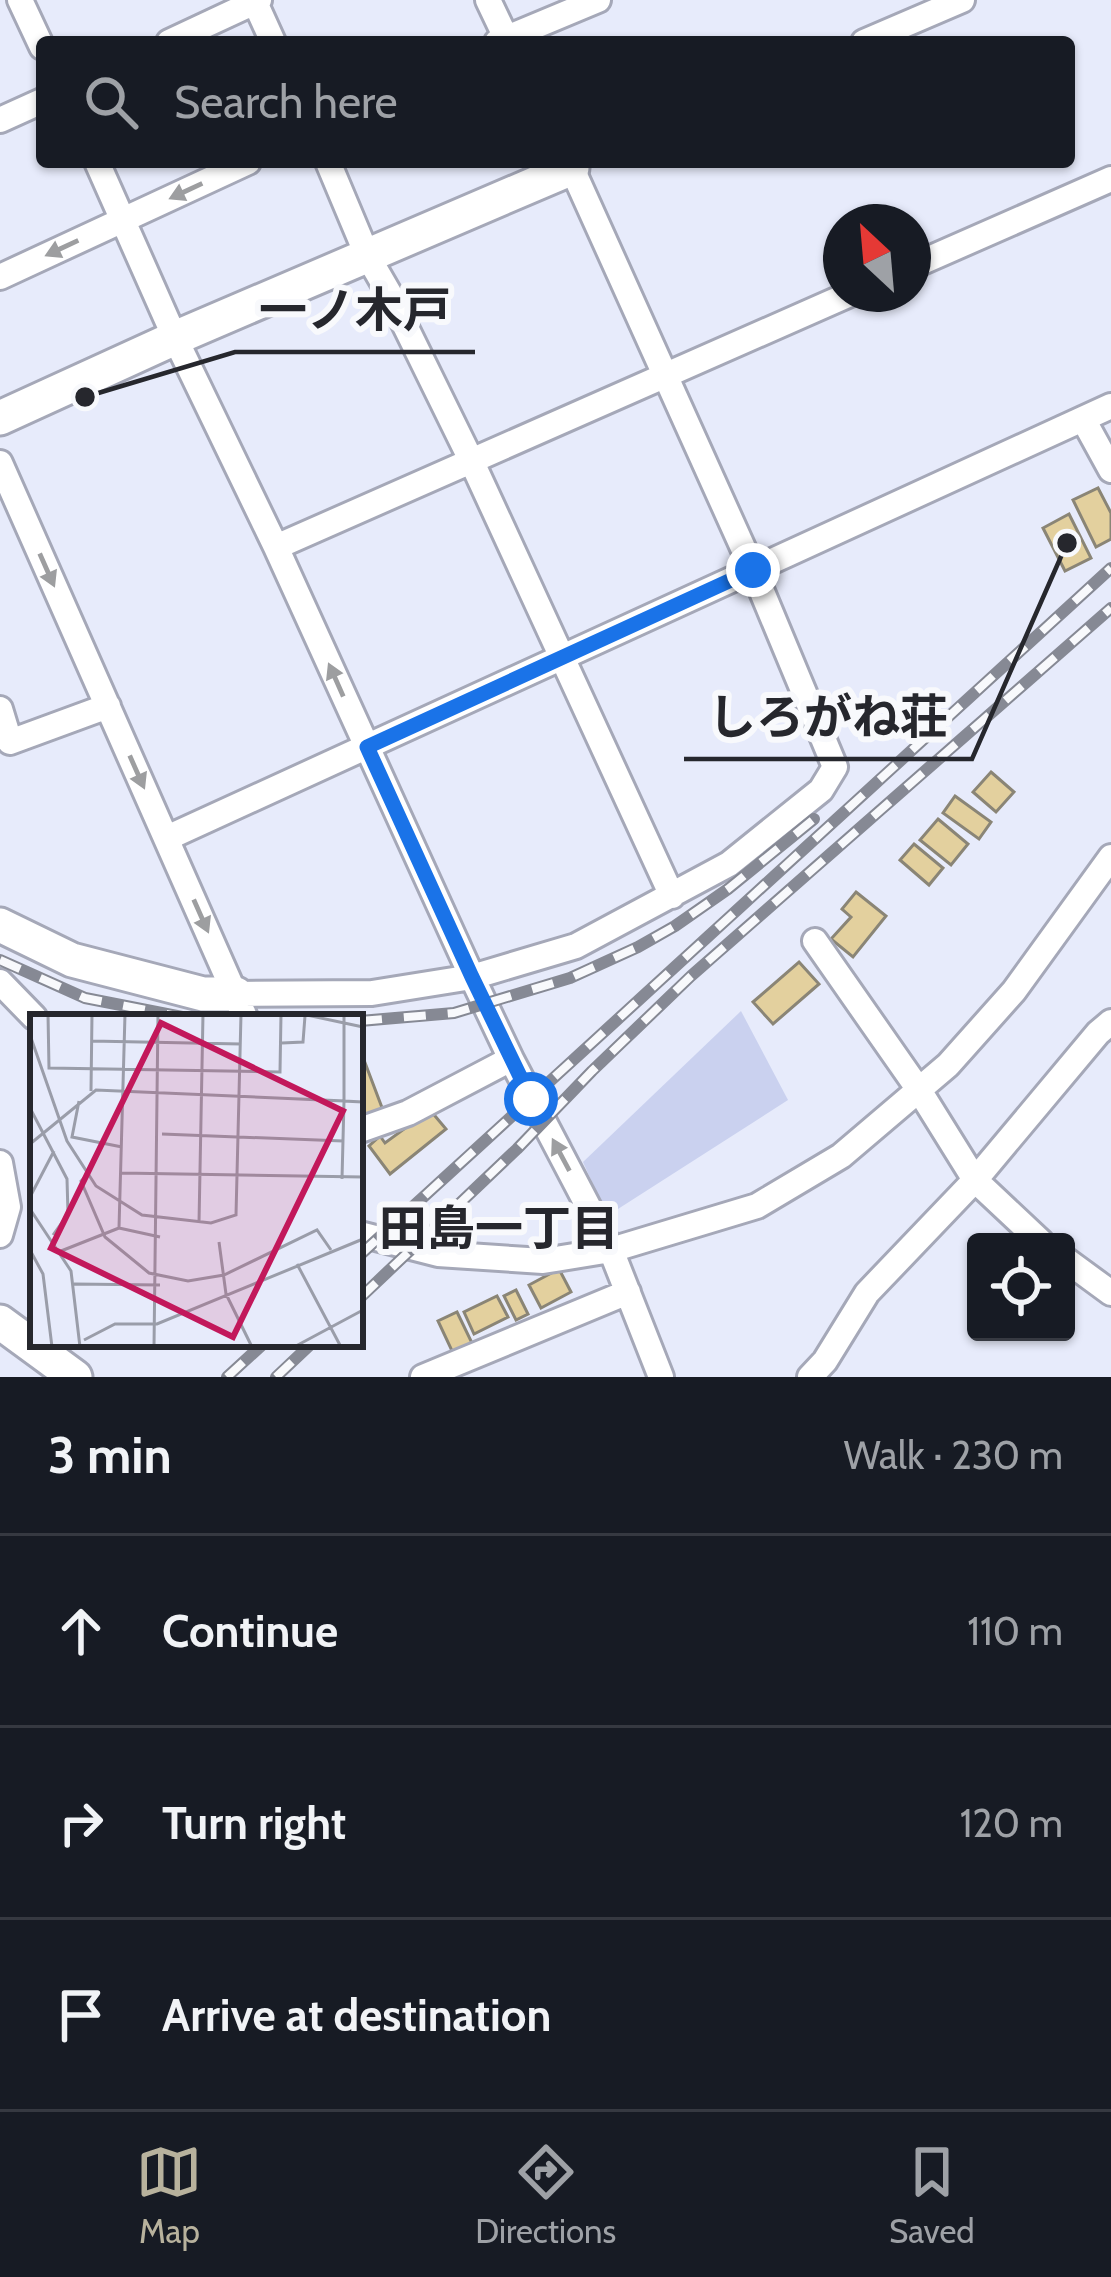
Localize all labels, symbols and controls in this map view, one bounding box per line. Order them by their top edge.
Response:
search box [36,36,1075,168]
icon: search [78,69,144,135]
text: Search here [174,75,398,129]
one-way arrow [168,181,203,201]
north arrow [823,204,931,312]
one-way arrow [44,238,79,258]
callout: 一ノ木戸 [235,268,475,352]
text: 一ノ木戸 [259,281,451,339]
route end [726,543,780,597]
one-way arrow [38,552,58,587]
one-way arrow [326,662,346,697]
callout: しろがね荘 [684,675,972,759]
text: しろがね荘 [708,688,948,746]
one-way arrow [128,755,148,790]
one-way arrow [192,899,212,934]
inset map [30,1014,363,1347]
route start [504,1072,558,1126]
one-way arrow [551,1137,572,1172]
district label: 田島一丁目 [379,1199,619,1257]
map controls [967,1233,1075,1341]
button: locate [967,1233,1075,1341]
text: 3 min [48,1424,172,1486]
text: Walk · 230 m [844,1431,1063,1479]
icon: ahead [48,1598,114,1664]
text: Continue [162,1604,338,1658]
text: 110 m [967,1607,1063,1655]
icon: right [48,1790,114,1856]
text: Turn right [162,1796,346,1850]
text: 120 m [960,1799,1063,1847]
icon: arrive [48,1982,114,2048]
text: Arrive at destination [162,1988,551,2042]
tab: Map [136,2139,202,2251]
tab: Directions [475,2139,616,2251]
tab: Saved [889,2139,975,2251]

